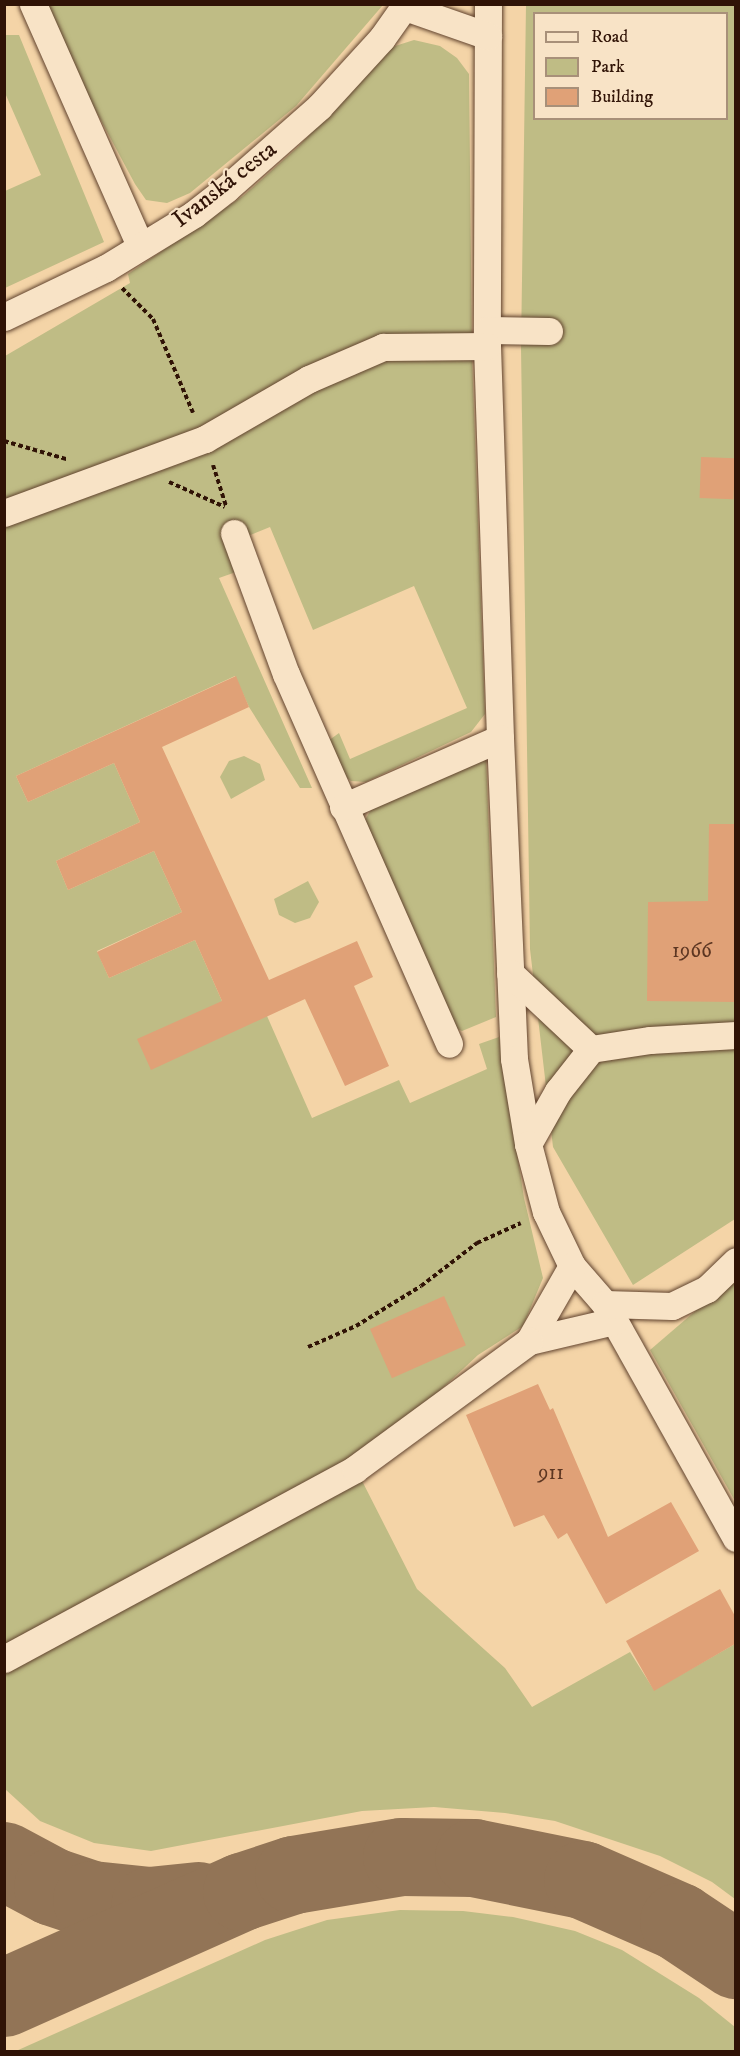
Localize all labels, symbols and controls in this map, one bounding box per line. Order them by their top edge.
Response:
legend [533,12,728,120]
text: Road [591,26,628,48]
text: Park [591,56,625,78]
text: Building [591,86,653,108]
street label: Ivanská cesta [167,135,283,235]
house number: 1966 [672,938,712,964]
house number: 911 [538,1460,564,1486]

